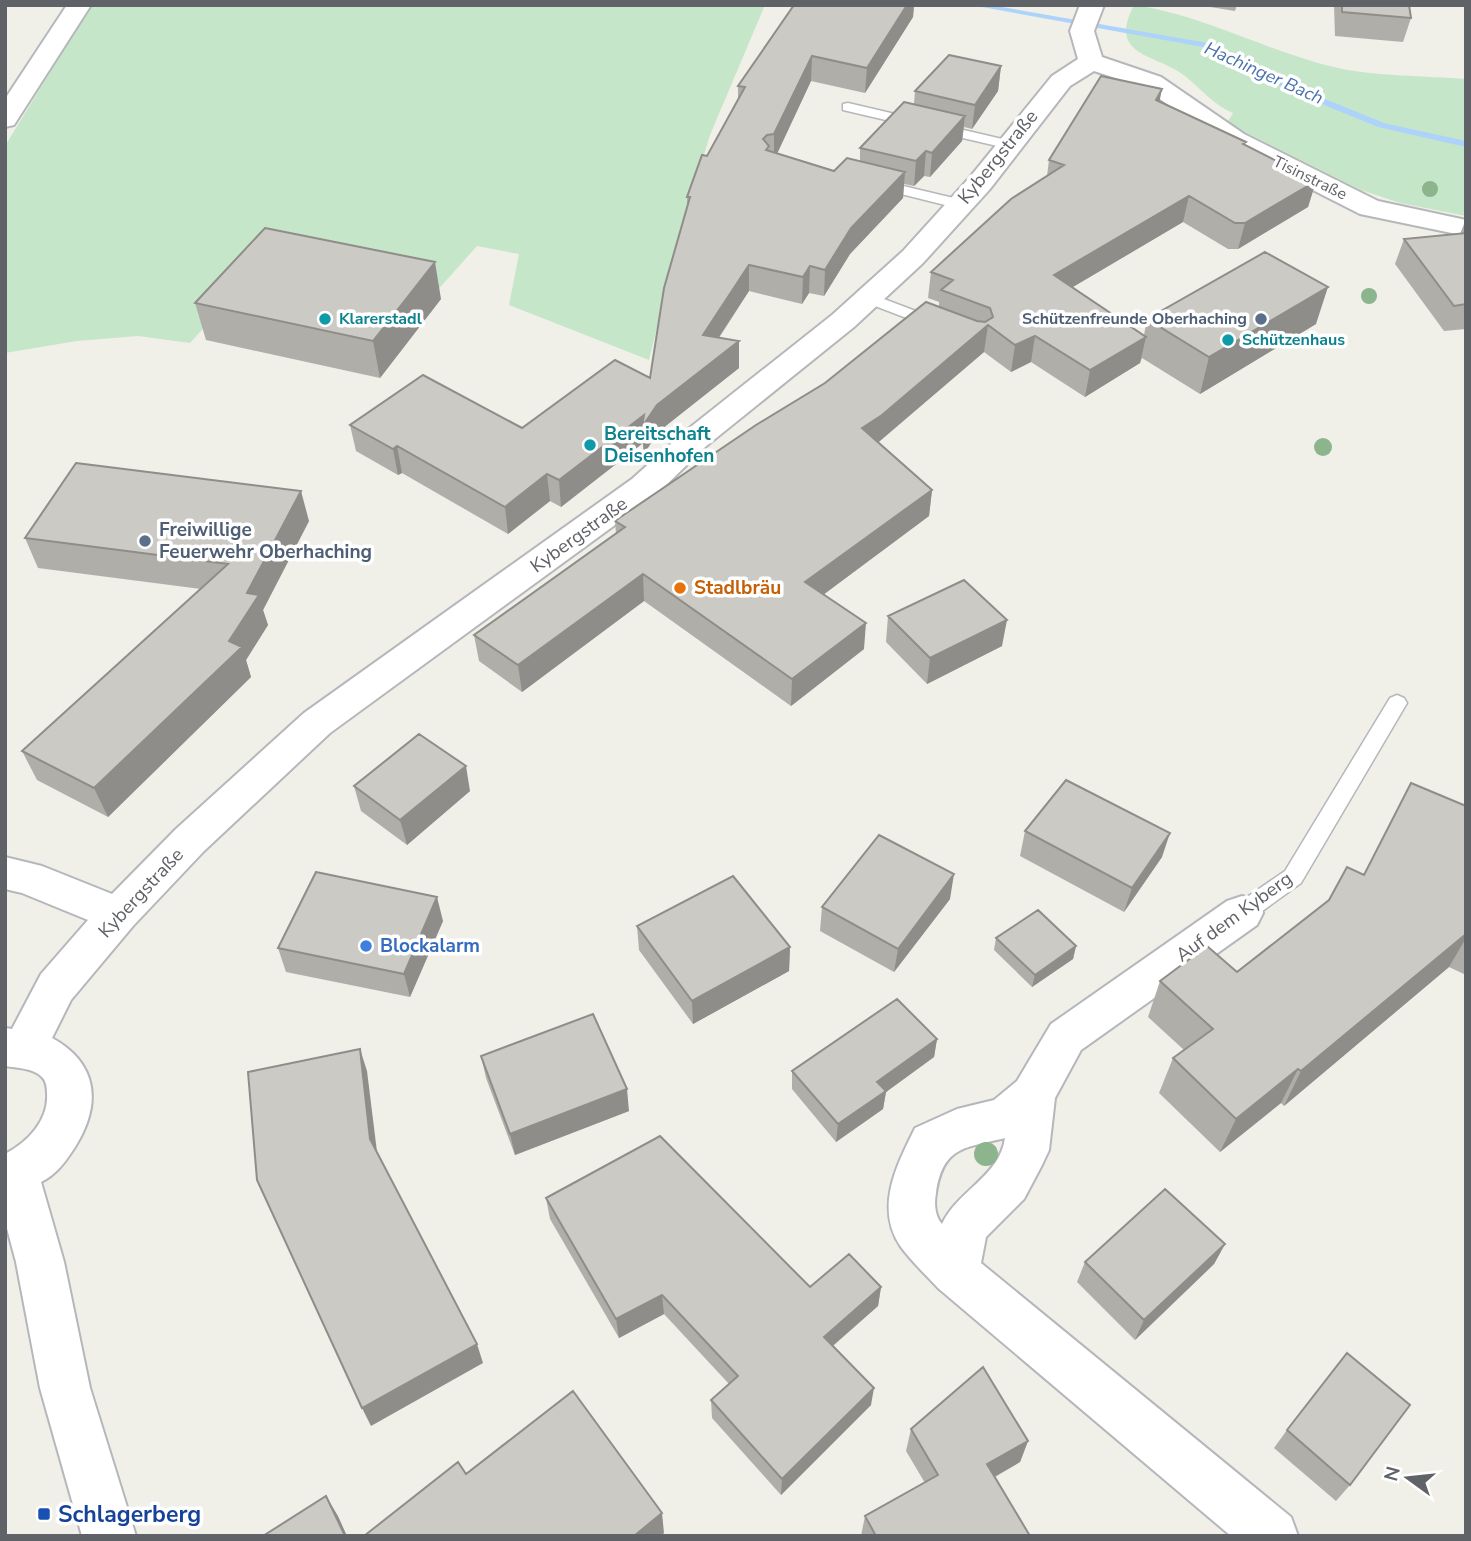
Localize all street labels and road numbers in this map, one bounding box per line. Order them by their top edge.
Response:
street label: Kybergstraße [952,104,1044,210]
street label: Tisinstraße [1269,151,1351,205]
street label: Kybergstraße [525,491,633,579]
street label: Kybergstraße [92,842,190,944]
street label: Auf dem Kyberg [1170,866,1298,968]

